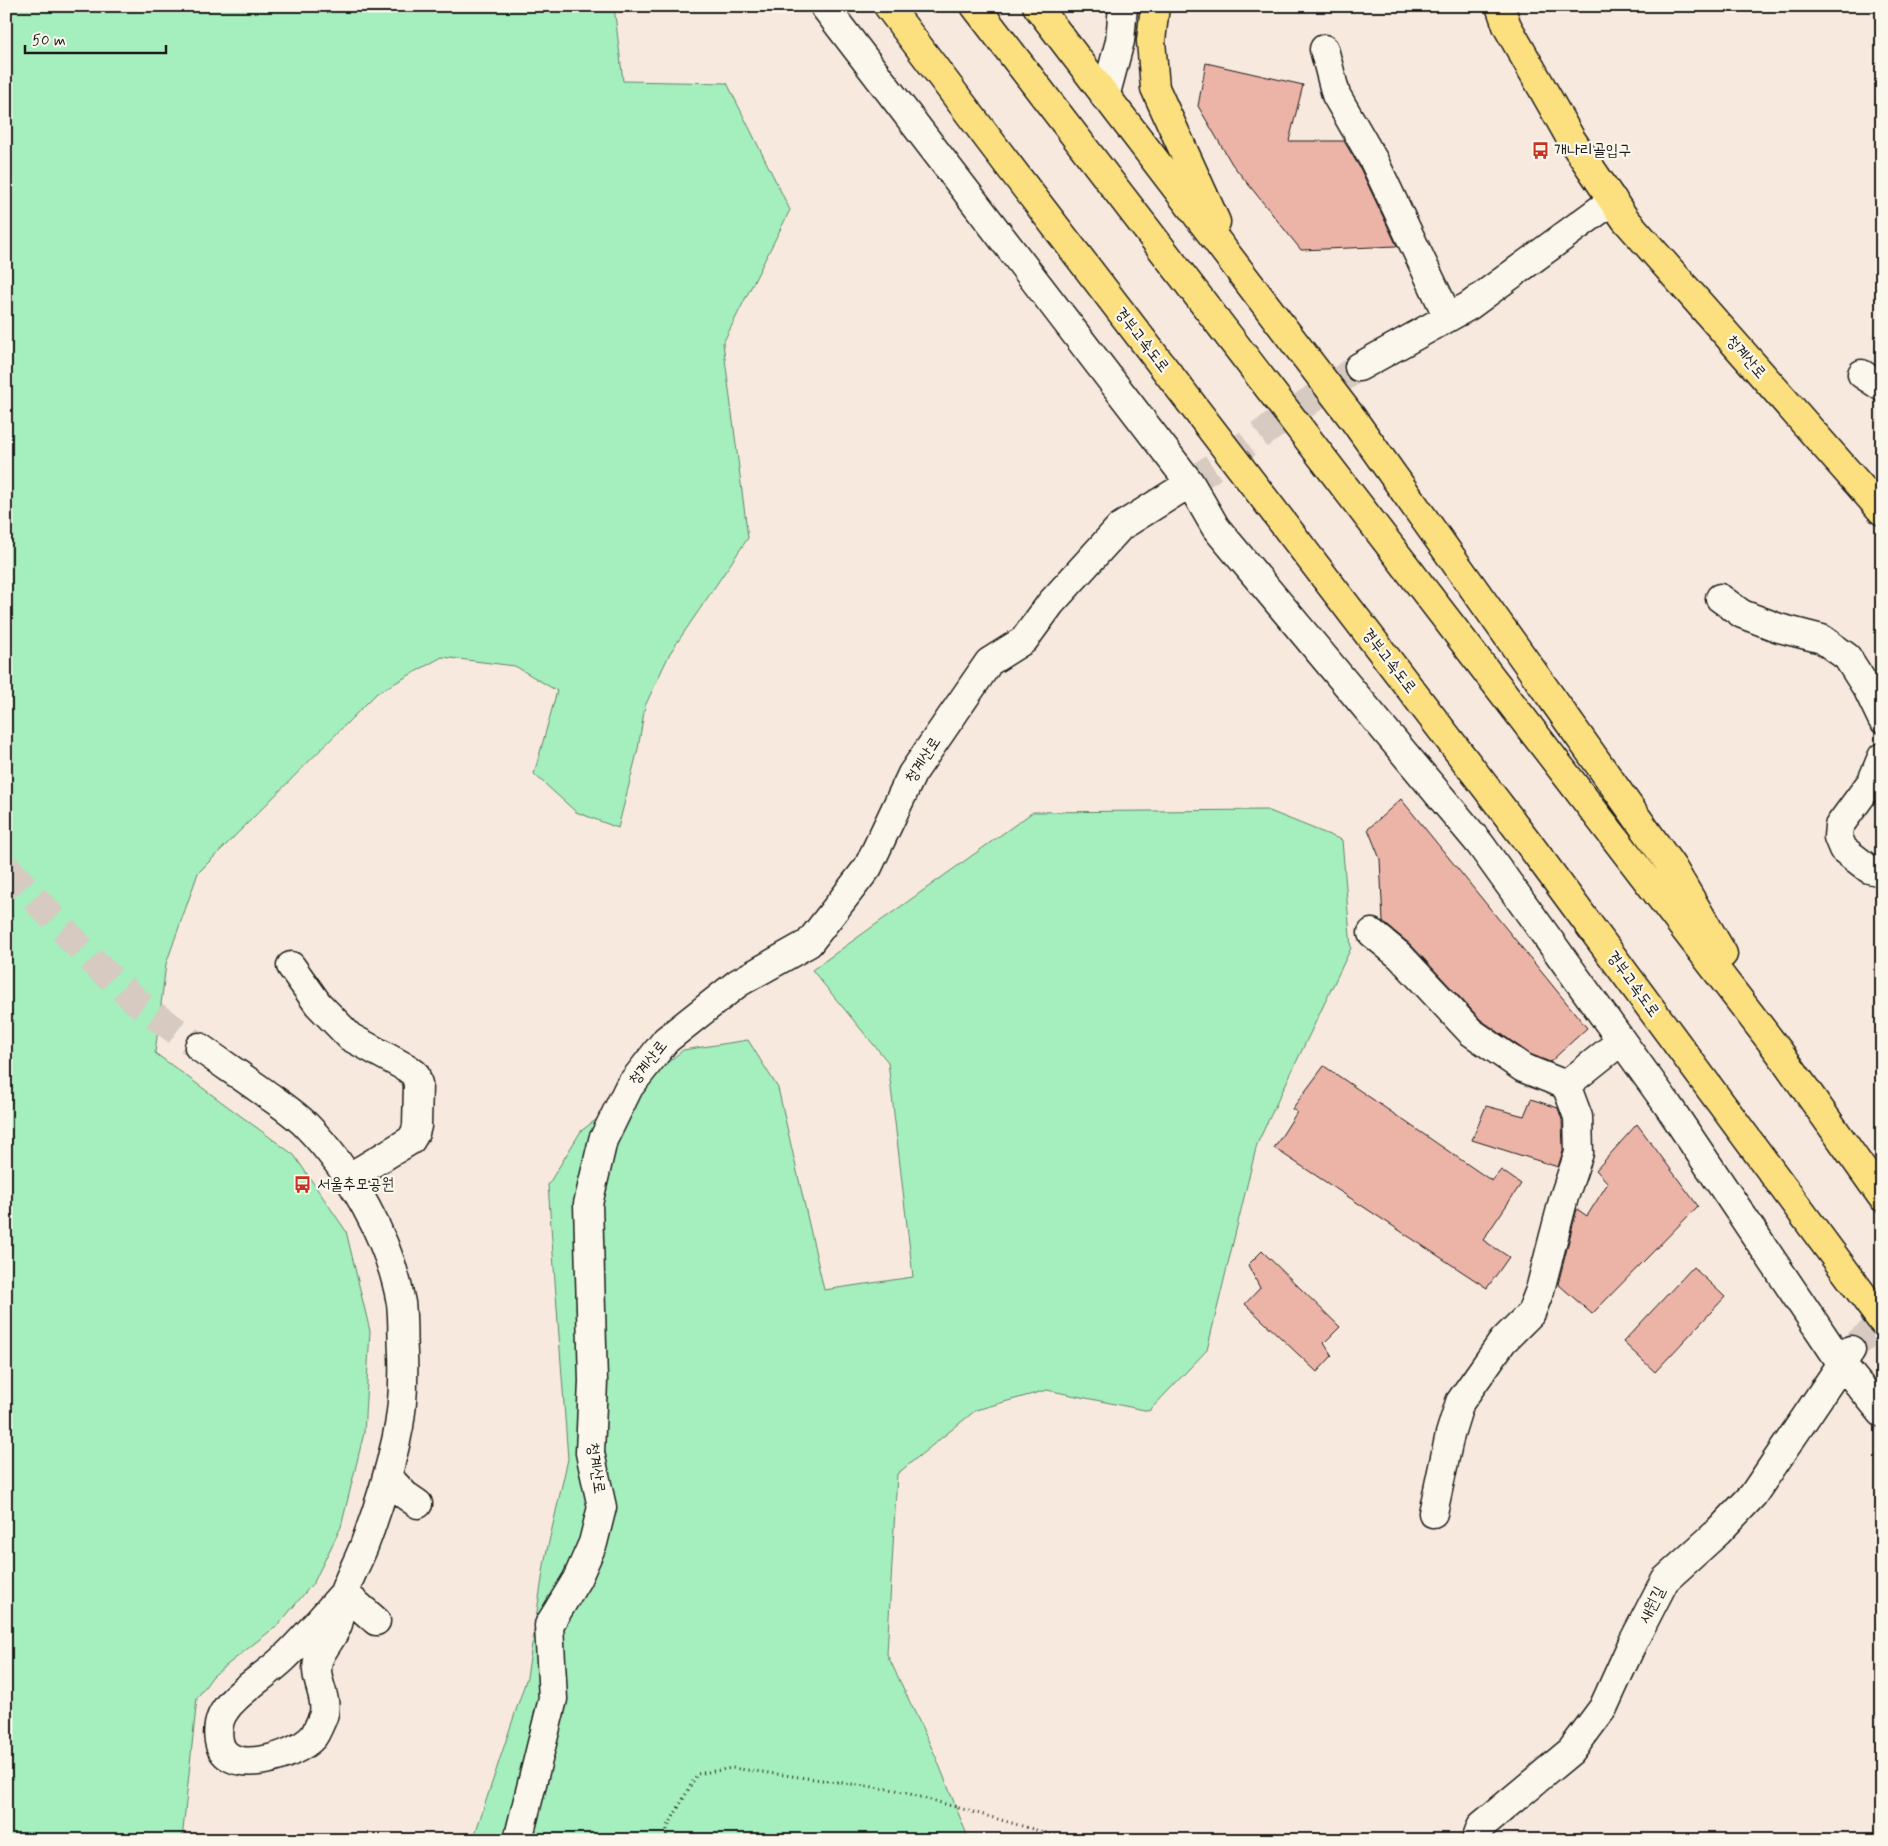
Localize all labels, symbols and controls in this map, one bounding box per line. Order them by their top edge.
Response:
scale bar [25,22,166,54]
text: 50 m [32,31,66,51]
bus stop icon: 개나리골입구 [1530,140,1550,160]
place label: 개나리골입구 [1554,140,1631,161]
street label: 경부고속도로 [1110,303,1174,377]
street label: 청계산로 [1721,331,1771,383]
street label: 경부고속도로 [1357,624,1421,698]
street label: 청계산로 [900,733,946,787]
street label: 경부고속도로 [1602,947,1664,1021]
street label: 청계산로 [624,1036,672,1090]
bus stop icon: 서울추모공원 [293,1174,313,1194]
place label: 서울추모공원 [317,1174,394,1195]
street label: 청계산로 [582,1441,610,1495]
street label: 새원길 [1634,1583,1670,1627]

